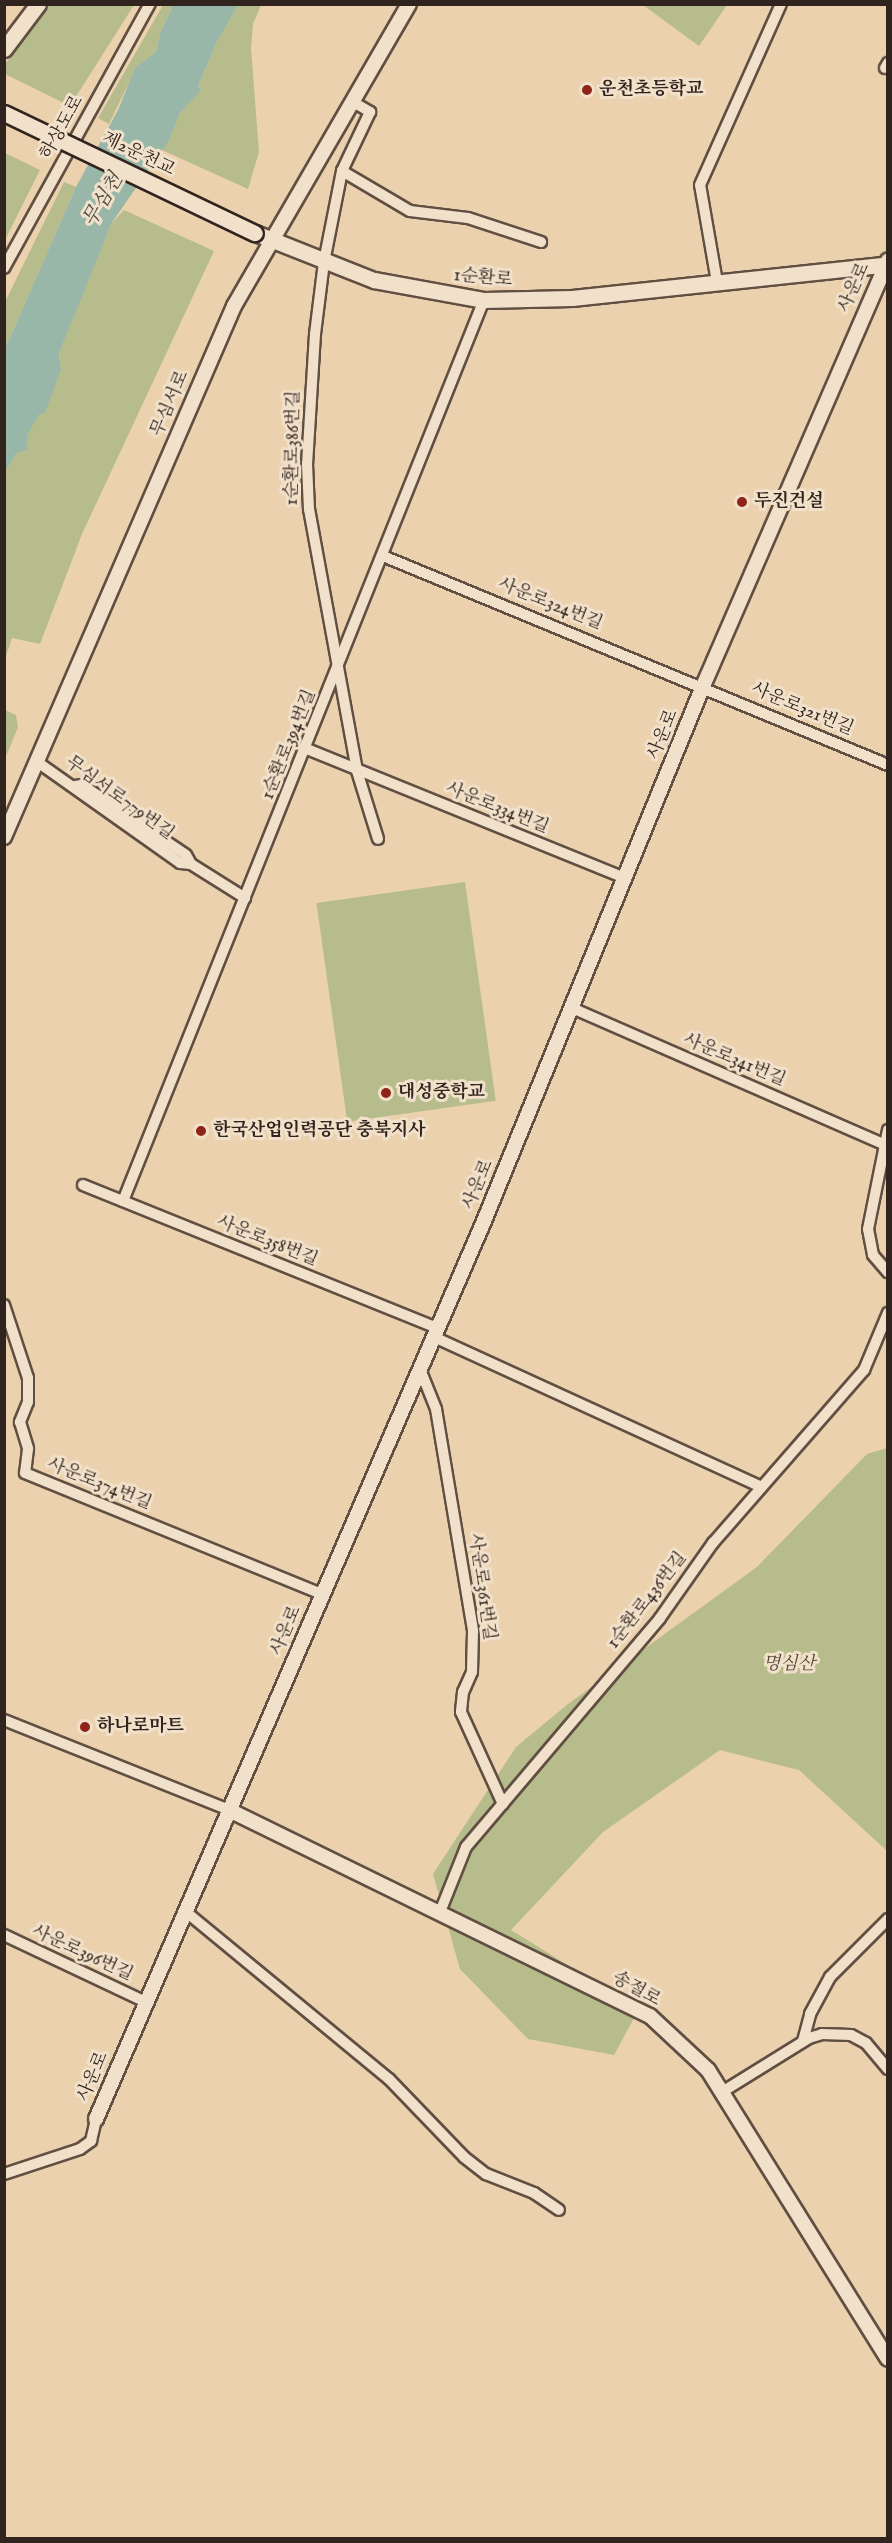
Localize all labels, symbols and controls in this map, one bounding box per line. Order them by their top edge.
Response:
place label: 운천초등학교 [599,79,703,101]
marker: 운천초등학교 [580,83,594,97]
street label: 하상도로 [37,92,89,164]
street label: 제2운천교 [98,128,178,182]
water label: 무심천 [78,169,128,231]
street label: 사운로 [835,260,875,316]
street label: 1순환로 [453,266,513,292]
street label: 무심서로 [147,368,195,440]
street label: 1순환로386번길 [282,390,306,506]
place label: 두진건설 [754,491,824,513]
marker: 두진건설 [735,495,749,509]
street label: 사운로324번길 [495,574,605,636]
street label: 사운로321번길 [748,679,856,741]
street label: 1순환로394번길 [258,687,322,803]
street label: 사운로 [644,707,684,763]
street label: 무심서로779번길 [60,752,178,846]
street label: 사운로334번길 [442,779,552,839]
street label: 사운로341번길 [680,1030,788,1092]
place label: 대성중학교 [398,1082,485,1104]
marker: 대성중학교 [379,1086,393,1100]
place label: 한국산업인력공단 충북지사 [213,1120,426,1142]
marker: 한국산업인력공단 충북지사 [194,1124,208,1138]
street label: 사운로 [459,1157,499,1213]
street label: 사운로358번길 [213,1212,321,1272]
street label: 사운로374번길 [44,1454,154,1516]
street label: 사운로361번길 [463,1532,499,1642]
street label: 1순환로436번길 [604,1548,692,1654]
street label: 사운로 [267,1603,307,1659]
park label: 명심산 [763,1654,815,1676]
place label: 하나로마트 [97,1716,184,1738]
marker: 하나로마트 [78,1720,92,1734]
street label: 사운로396번길 [28,1921,136,1987]
street label: 송절로 [608,1968,664,2012]
street label: 사운로 [74,2049,114,2105]

